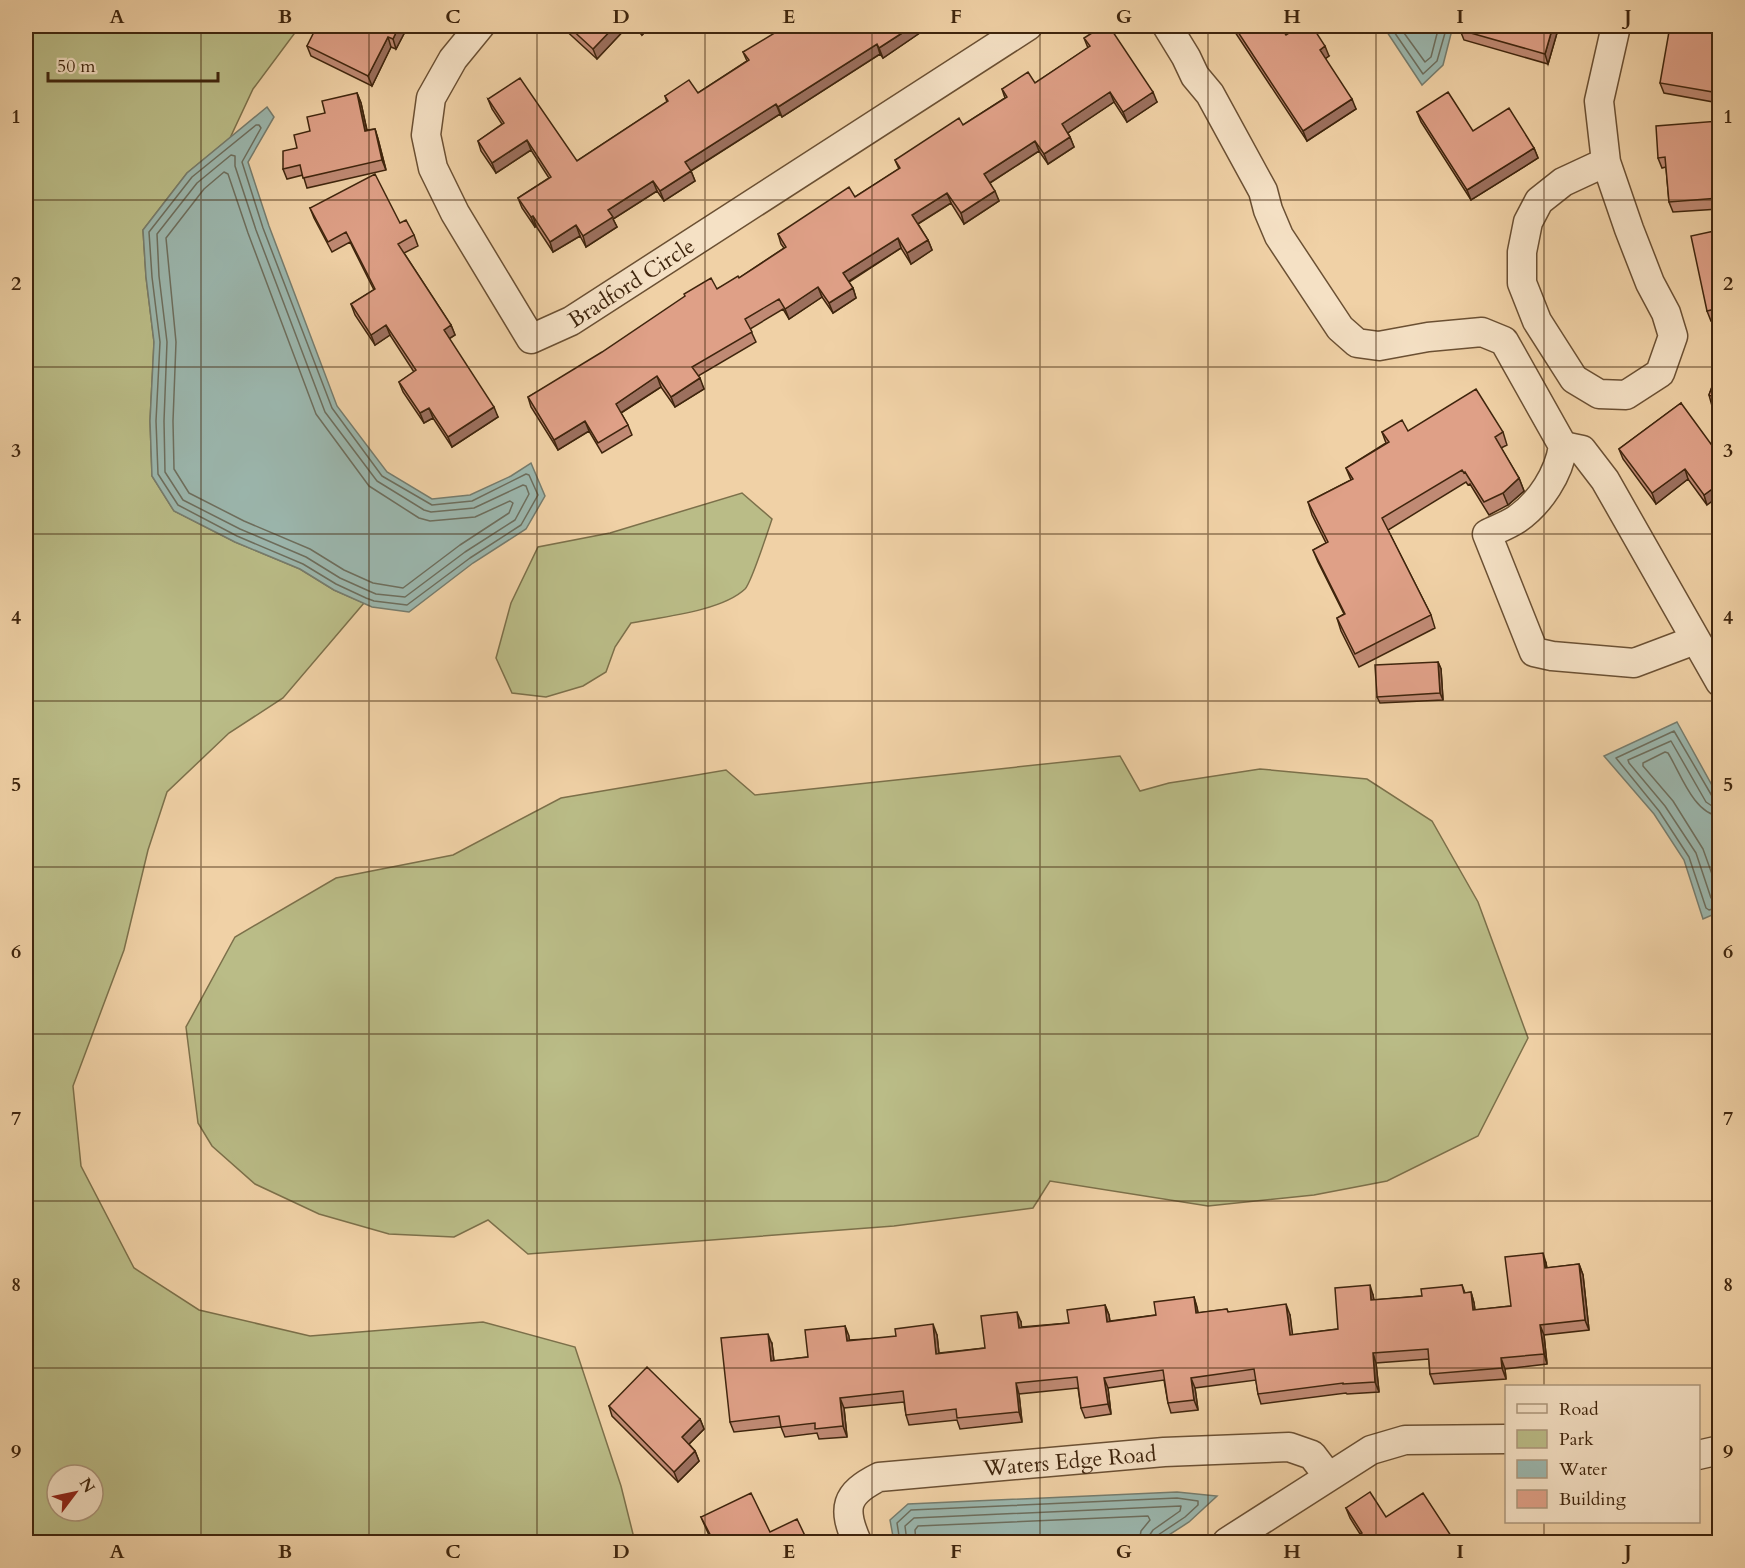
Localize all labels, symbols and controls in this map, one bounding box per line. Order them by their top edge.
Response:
text: A [109,3,125,30]
text: B [278,3,292,30]
text: C [445,3,461,30]
text: D [612,3,630,30]
text: E [783,3,795,30]
text: F [950,3,962,30]
text: G [1116,3,1132,30]
text: H [1283,3,1301,30]
text: I [1456,3,1464,30]
text: J [1621,3,1632,30]
scale bar [48,45,218,83]
text: 50 m [57,54,96,79]
text: 1 [11,103,21,130]
text: 1 [1723,103,1733,130]
street label: Bradford Circle [562,231,701,335]
text: 2 [11,270,21,297]
text: 2 [1723,270,1733,297]
text: 3 [11,437,21,464]
text: 3 [1723,437,1733,464]
text: 4 [11,604,21,631]
text: 4 [1723,604,1733,631]
text: 5 [11,771,21,798]
text: 5 [1723,771,1733,798]
text: 6 [11,938,21,965]
text: 6 [1723,938,1733,965]
text: 7 [11,1105,21,1132]
text: 7 [1723,1105,1733,1132]
text: 8 [11,1271,21,1298]
text: 8 [1723,1271,1733,1298]
legend [1505,1385,1700,1523]
text: Road [1559,1397,1599,1422]
text: Park [1559,1427,1594,1452]
text: 9 [11,1438,21,1465]
text: 9 [1723,1438,1733,1465]
street label: Waters Edge Road [981,1439,1158,1484]
text: Water [1558,1457,1608,1482]
north arrow [45,1463,105,1523]
text: N [74,1474,100,1497]
text: Building [1559,1487,1627,1512]
text: A [109,1538,125,1565]
text: B [278,1538,292,1565]
text: C [445,1538,461,1565]
text: D [612,1538,630,1565]
text: E [783,1538,795,1565]
text: F [950,1538,962,1565]
text: G [1116,1538,1132,1565]
text: H [1283,1538,1301,1565]
text: I [1456,1538,1464,1565]
text: J [1621,1538,1632,1565]

